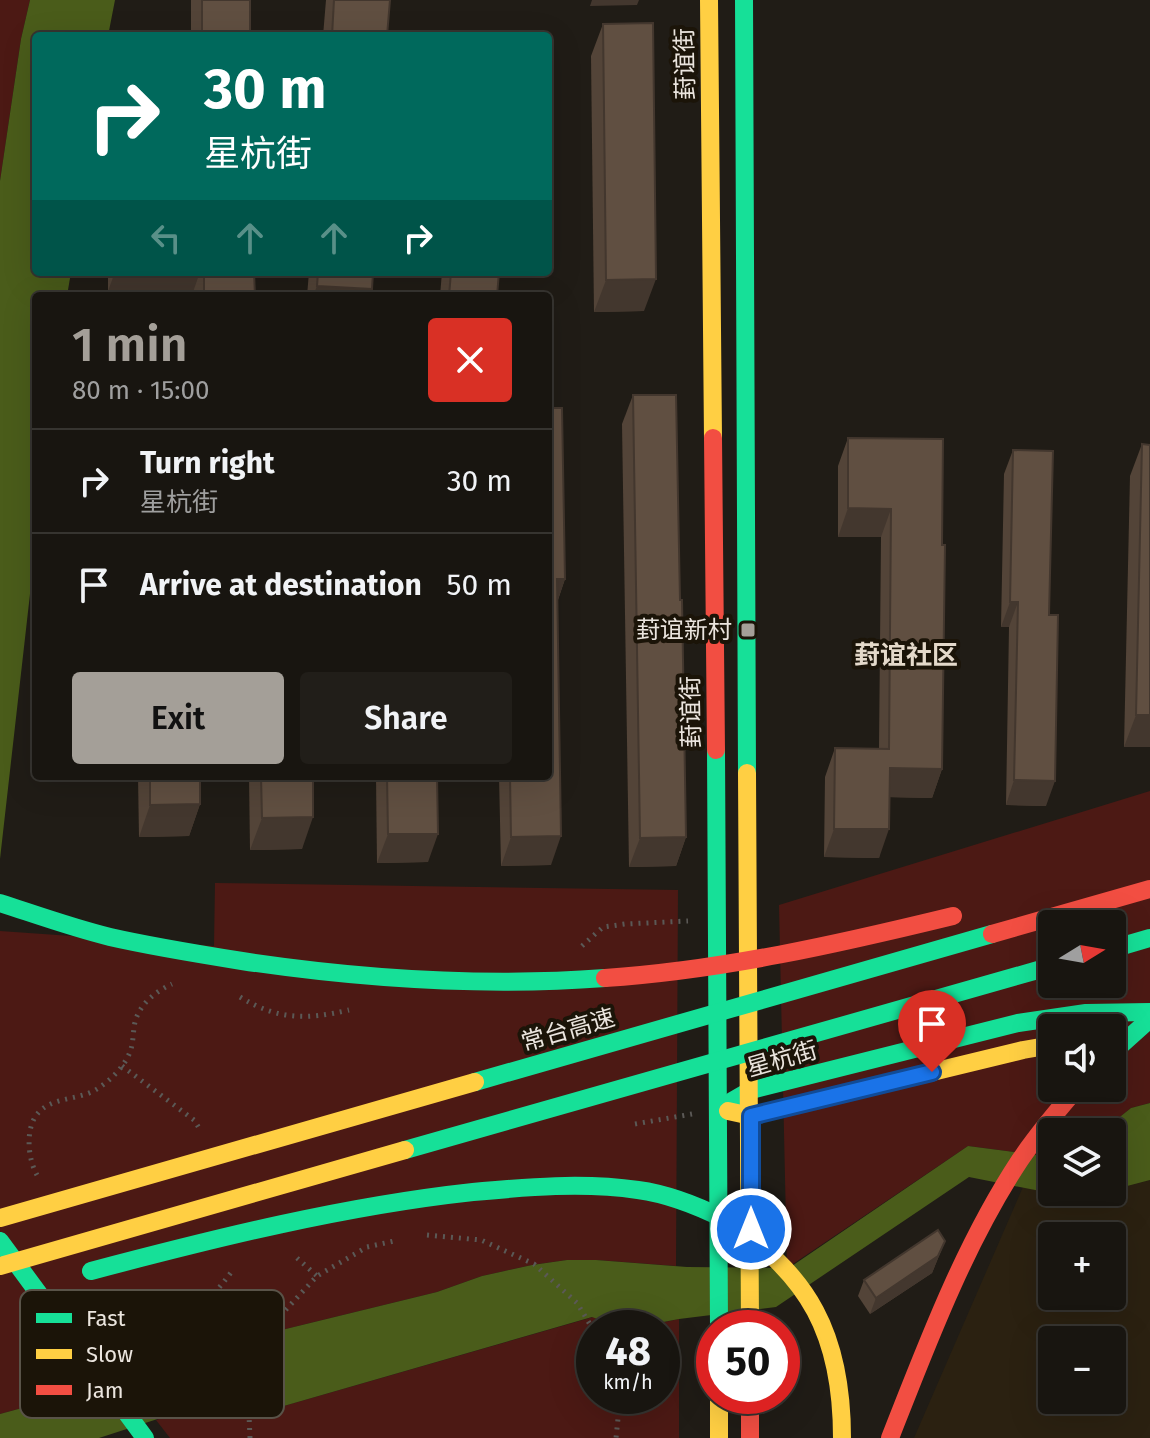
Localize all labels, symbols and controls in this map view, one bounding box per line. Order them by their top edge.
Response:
street label: 葑谊街 [670,28,700,100]
text: 30 m [204,56,326,123]
icon: right [72,64,176,168]
text: 星杭街 [204,132,312,176]
icon: left [144,216,188,260]
icon: ahead [228,216,272,260]
icon: ahead [312,216,356,260]
icon: right [396,216,440,260]
text: 1 min [72,316,188,374]
button: close [428,318,512,402]
text: 80 m · 15:00 [72,375,210,406]
text: Turn right [140,445,275,481]
icon: right [72,459,116,503]
text: 30 m [447,463,512,499]
text: 星杭街 [140,487,218,518]
icon: arrive [72,563,116,607]
text: Arrive at destination [140,567,422,603]
text: 50 m [447,567,512,603]
place label: 葑谊新村 [636,616,732,644]
marker: 葑谊新村 [739,621,757,639]
district label: 葑谊社区 [854,640,958,671]
button: Exit [72,672,284,764]
button: Share [300,672,512,764]
street label: 葑谊街 [676,676,706,748]
north arrow [1038,910,1126,998]
map controls [1038,910,1126,1414]
pin [898,990,966,1072]
icon: arrive [910,1002,954,1046]
street label: 常台高速 [518,1003,618,1057]
button: sound [1038,1014,1126,1102]
street label: 星杭街 [744,1036,820,1082]
button: layers [1038,1118,1126,1206]
position arrow [709,1187,793,1271]
button: + [1038,1222,1126,1310]
legend [20,1290,284,1418]
text: Fast [86,1305,126,1332]
speed limit sign: 50 [696,1310,800,1414]
button: − [1038,1326,1126,1414]
text: 48 [605,1328,651,1376]
text: Slow [86,1341,133,1368]
text: km/h [603,1370,653,1394]
text: Jam [86,1377,124,1404]

